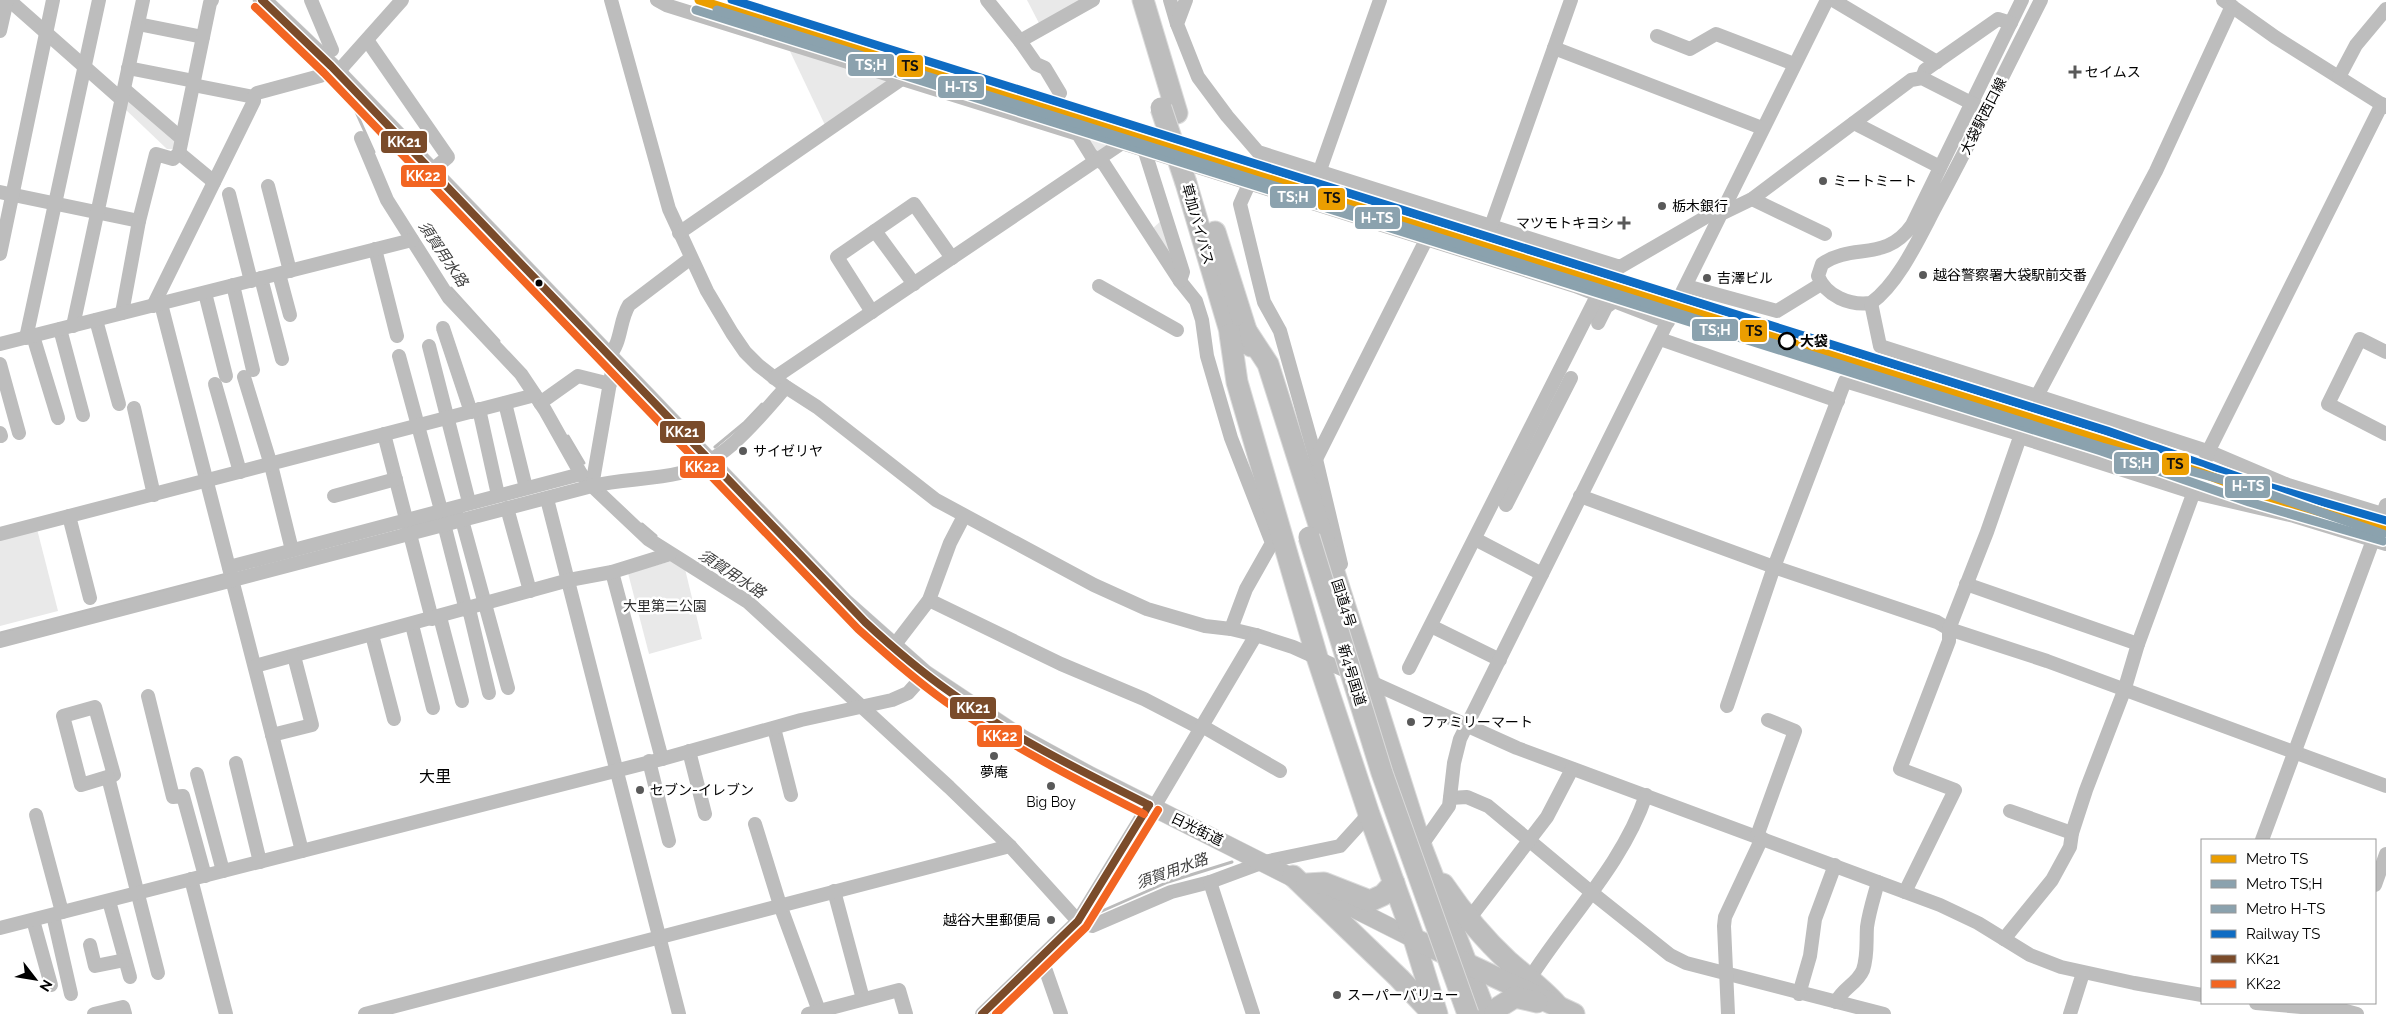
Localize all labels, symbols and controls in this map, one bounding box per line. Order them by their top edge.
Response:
line badge: TS;H [847,53,895,77]
line badge: TS [896,54,924,78]
text: TS;H [855,57,887,73]
text: TS [901,58,919,74]
place label: セイムス [2085,64,2141,80]
marker: セイムス [2069,66,2081,78]
line badge: H-TS [937,75,985,99]
street label: 大袋駅西口線 [1957,75,2009,157]
text: H-TS [945,79,978,95]
line badge: KK21 [380,130,428,154]
text: KK21 [387,134,421,150]
line badge: KK22 [400,164,447,188]
text: KK22 [406,168,440,184]
place label: ミートミート [1833,173,1917,189]
marker: ミートミート [1817,175,1829,187]
street label: 草加バイパス [1179,182,1217,266]
line badge: TS;H [1269,185,1317,209]
line badge: TS [1317,187,1346,211]
text: TS;H [1277,189,1309,205]
text: TS [1323,190,1341,206]
place label: 栃木銀行 [1672,198,1728,214]
marker: 栃木銀行 [1656,200,1668,212]
line badge: H-TS [1354,206,1401,230]
text: H-TS [1361,210,1394,226]
place label: マツモトキヨシ [1516,215,1614,231]
marker: マツモトキヨシ [1618,217,1630,229]
water label: 須賀用水路 [415,218,473,292]
place label: 越谷警察署大袋駅前交番 [1933,267,2087,283]
marker: 越谷警察署大袋駅前交番 [1917,269,1929,281]
place label: 吉澤ビル [1717,270,1773,286]
marker: 吉澤ビル [1701,272,1713,284]
unlabelled marker [534,278,544,288]
line badge: TS;H [1691,318,1739,342]
line badge: TS [1739,319,1768,343]
text: TS;H [1699,322,1731,338]
text: TS [1745,323,1763,339]
marker: 大袋 [1778,332,1796,350]
place label: 大袋 [1800,333,1828,349]
line badge: KK21 [659,420,706,444]
text: KK21 [665,424,699,440]
place label: サイゼリヤ [753,443,823,459]
marker: サイゼリヤ [737,445,749,457]
line badge: TS;H [2113,451,2160,475]
line badge: TS [2161,452,2190,476]
line badge: KK22 [679,455,726,479]
text: TS;H [2120,455,2152,471]
text: TS [2166,456,2184,472]
text: KK22 [685,459,719,475]
line badge: H-TS [2224,475,2271,499]
text: H-TS [2232,478,2265,494]
water label: 須賀用水路 [696,546,770,603]
street label: 国道4号 [1329,577,1359,629]
park label: 大里第二公園 [623,598,707,614]
street label: 新4号国道 [1335,642,1369,708]
line badge: KK21 [949,696,997,720]
text: KK21 [956,700,990,716]
place label: ファミリーマート [1421,714,1533,730]
marker: ファミリーマート [1405,716,1417,728]
line badge: KK22 [976,724,1023,748]
text: KK22 [983,728,1017,744]
marker: 夢庵 [988,750,1000,762]
place label: 夢庵 [980,764,1008,780]
district label: 大里 [419,767,451,786]
marker: Big Boy [1045,780,1057,792]
place label: セブン-イレブン [650,782,754,798]
marker: セブン-イレブン [634,784,646,796]
place label: Big Boy [1026,794,1076,810]
street label: 日光街道 [1168,810,1226,848]
legend [2201,839,2376,1004]
water label: 須賀用水路 [1134,849,1212,892]
text: Metro TS [2246,850,2308,868]
text: Metro TS;H [2246,875,2323,893]
text: Metro H-TS [2246,900,2325,918]
place label: 越谷大里郵便局 [943,912,1041,928]
marker: 越谷大里郵便局 [1045,914,1057,926]
text: Railway TS [2246,925,2320,943]
text: KK21 [2246,950,2280,968]
north arrow [10,954,60,1004]
text: KK22 [2246,975,2281,993]
text: N [37,977,56,994]
place label: スーパーバリュー [1347,987,1459,1003]
marker: スーパーバリュー [1331,989,1343,1001]

